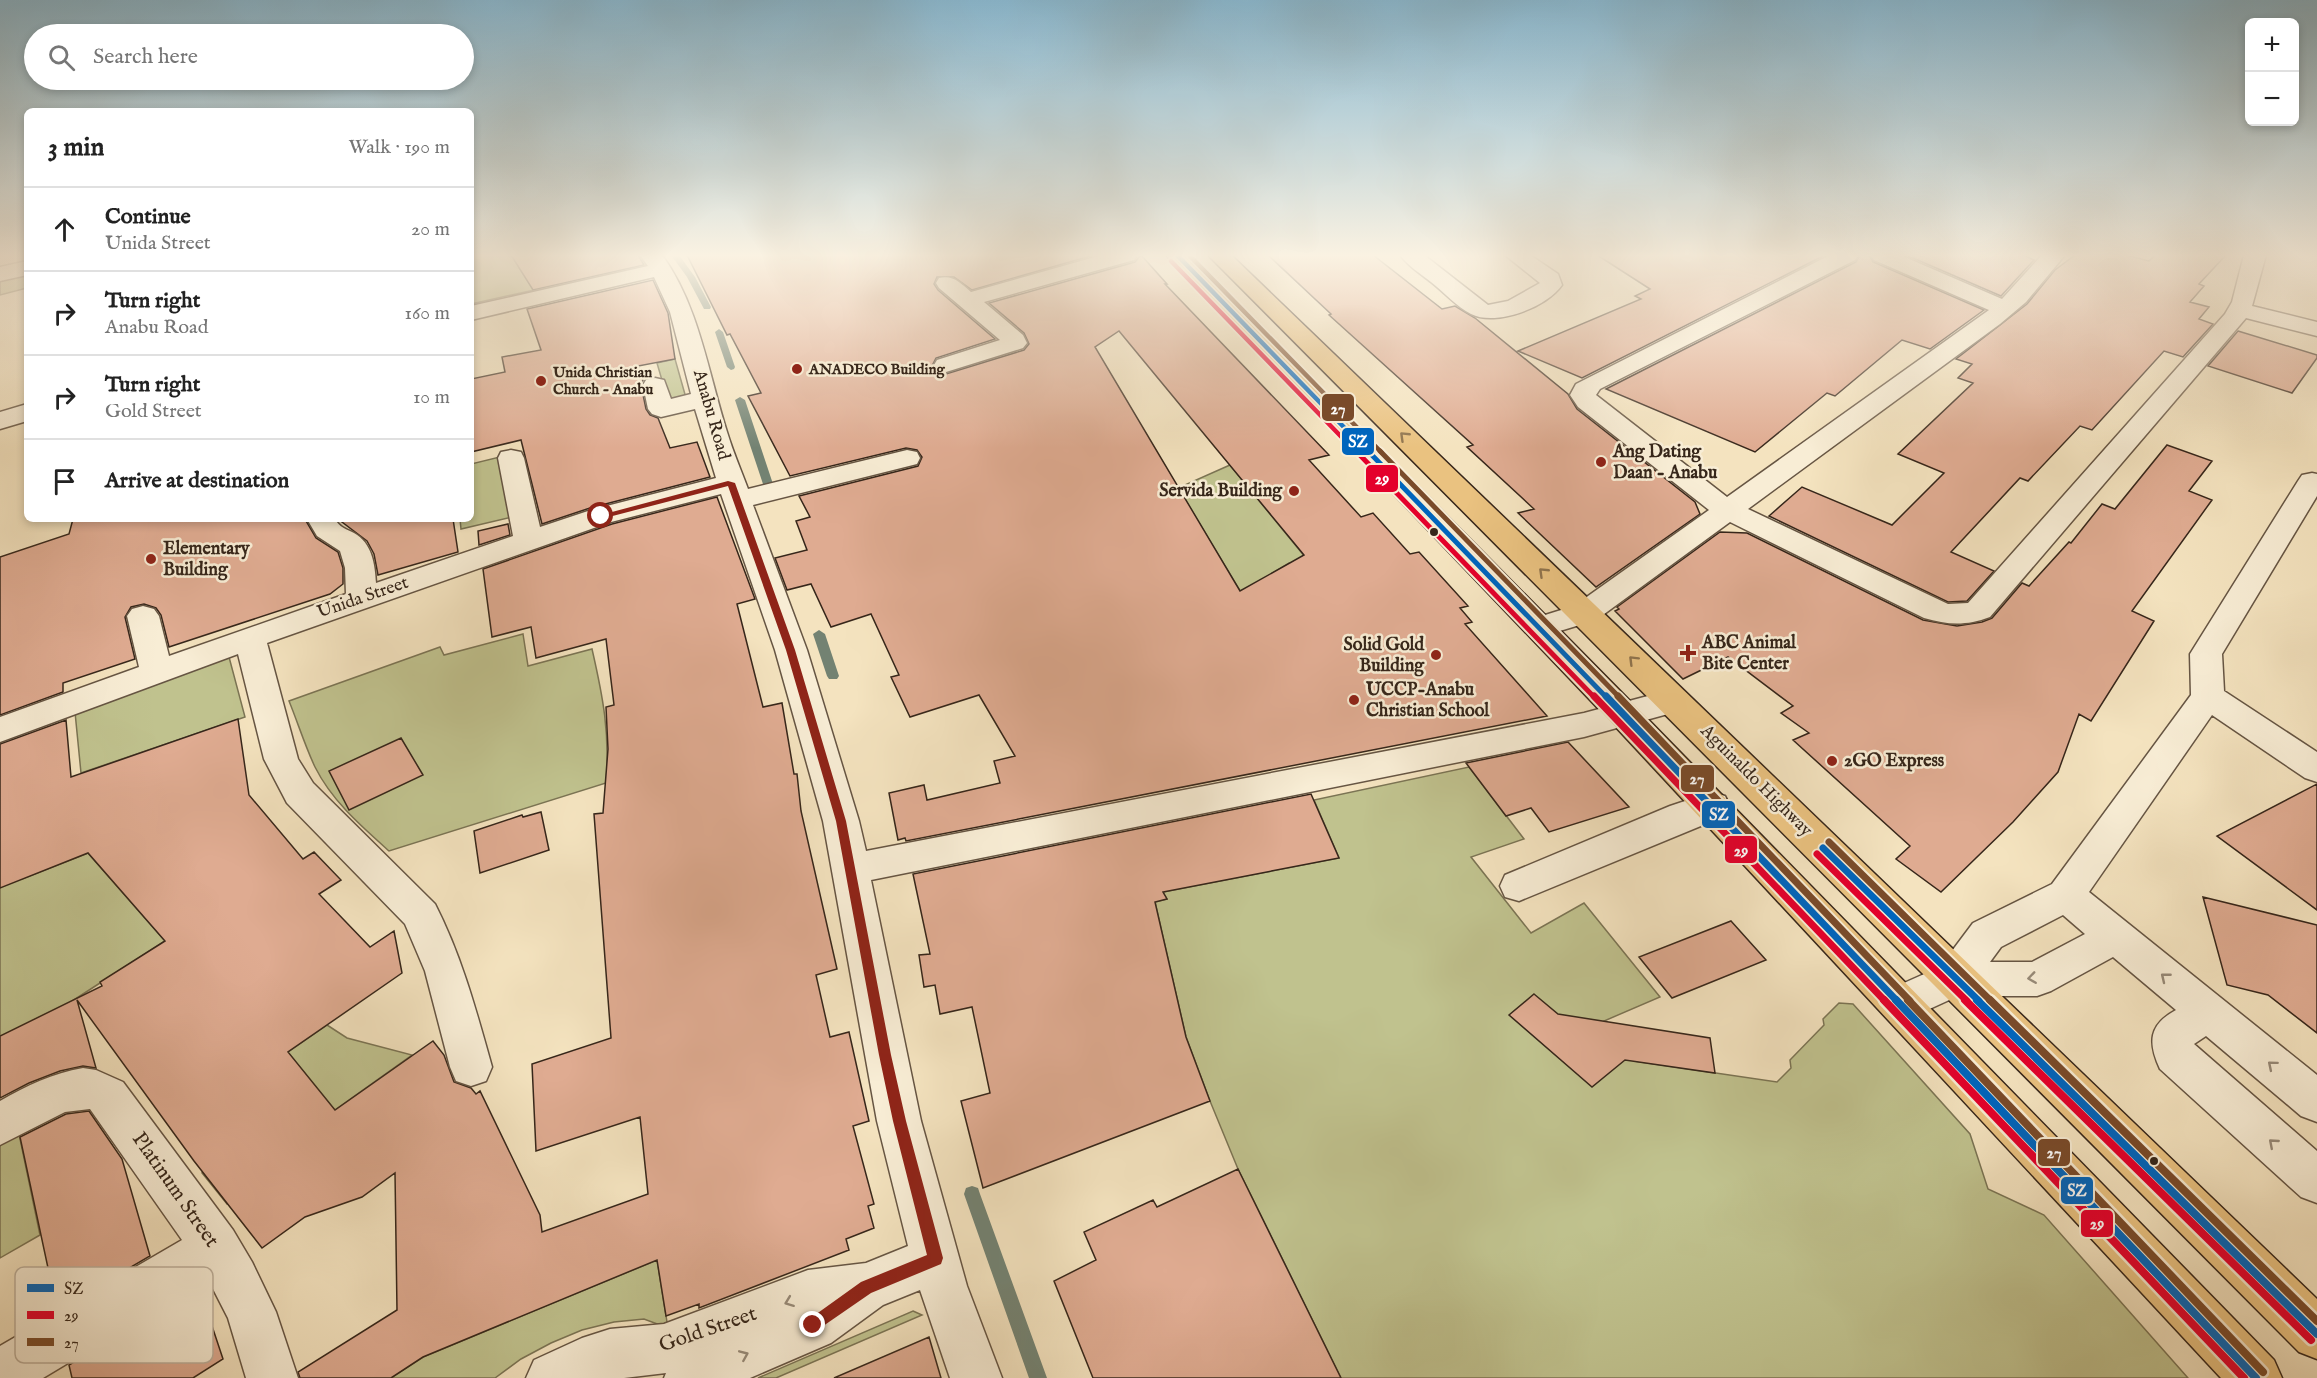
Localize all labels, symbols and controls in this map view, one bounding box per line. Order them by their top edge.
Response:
map controls [2245,18,2299,126]
button: + [2245,18,2299,72]
search box [24,24,474,90]
icon: search [45,41,78,74]
text: Search here [93,43,198,71]
button: − [2245,72,2299,126]
text: 3 min [48,131,104,164]
text: Walk · 190 m [348,135,450,160]
text: Continue [105,203,191,231]
icon: ahead [48,213,81,246]
text: 20 m [411,217,450,242]
text: Unida Street [105,231,211,256]
text: Turn right [105,287,200,315]
icon: right [48,297,81,330]
text: 160 m [404,301,450,326]
text: Anabu Road [105,315,208,340]
place label: ANADECO Building [808,360,945,379]
marker: ANADECO Building [790,362,804,376]
place label: Unida Christian Church - Anabu [552,363,653,399]
street label: Anabu Road [687,366,735,463]
text: Turn right [105,371,200,399]
marker: Unida Christian Church - Anabu [534,374,548,388]
icon: right [48,381,81,414]
text: 10 m [413,385,450,410]
line badge: 27 [1321,393,1355,422]
text: Gold Street [105,399,202,424]
text: 27 [1331,400,1345,420]
line badge: SZ [1341,427,1375,456]
one-way arrow [1400,432,1410,443]
text: SZ [1348,433,1368,453]
place label: Ang Dating Daan - Anabu [1612,441,1718,485]
marker: Ang Dating Daan - Anabu [1594,455,1608,469]
line badge: 29 [1365,464,1399,493]
icon: arrive [48,465,81,498]
text: Arrive at destination [105,467,289,495]
text: 29 [1375,470,1389,490]
place label: Servida Building [1159,480,1283,503]
marker: Servida Building [1287,484,1301,498]
route start [587,502,613,528]
unlabelled marker [1428,526,1440,538]
place label: Elementary Building [163,538,251,582]
marker: Elementary Building [144,552,158,566]
one-way arrow [1540,568,1550,579]
street label: Unida Street [314,572,412,624]
place label: ABC Animal Bite Center [1701,632,1797,676]
place label: Solid Gold Building [1344,634,1425,678]
marker: ABC Animal Bite Center [1679,644,1697,662]
marker: Solid Gold Building [1429,648,1443,662]
one-way arrow [1629,656,1639,667]
place label: UCCP-Anabu Christian School [1365,679,1490,723]
marker: UCCP-Anabu Christian School [1347,693,1361,707]
street label: Aguinaldo Highway [1694,719,1817,842]
place label: 2GO Express [1844,750,1945,773]
marker: 2GO Express [1825,754,1839,768]
line badge: 27 [1680,764,1715,793]
text: 27 [1690,770,1704,790]
line badge: SZ [1701,800,1736,829]
text: SZ [1709,806,1729,826]
line badge: 29 [1724,835,1758,864]
text: 29 [1734,842,1748,862]
one-way arrow [2027,971,2037,983]
one-way arrow [2161,973,2172,984]
one-way arrow [2268,1061,2279,1072]
street label: Platinum Street [125,1127,225,1253]
line badge: 27 [2037,1138,2071,1167]
one-way arrow [2269,1139,2280,1150]
text: 27 [2047,1144,2061,1164]
unlabelled marker [2148,1155,2160,1167]
line badge: SZ [2060,1176,2094,1205]
text: SZ [2067,1182,2087,1202]
line badge: 29 [2080,1209,2114,1238]
text: 29 [2090,1215,2104,1235]
legend [15,1267,213,1363]
text: SZ [64,1280,83,1300]
one-way arrow [784,1295,795,1307]
street label: Gold Street [656,1301,760,1359]
text: 29 [64,1307,79,1327]
route end [799,1311,825,1337]
text: 27 [64,1334,79,1354]
one-way arrow [737,1350,748,1362]

